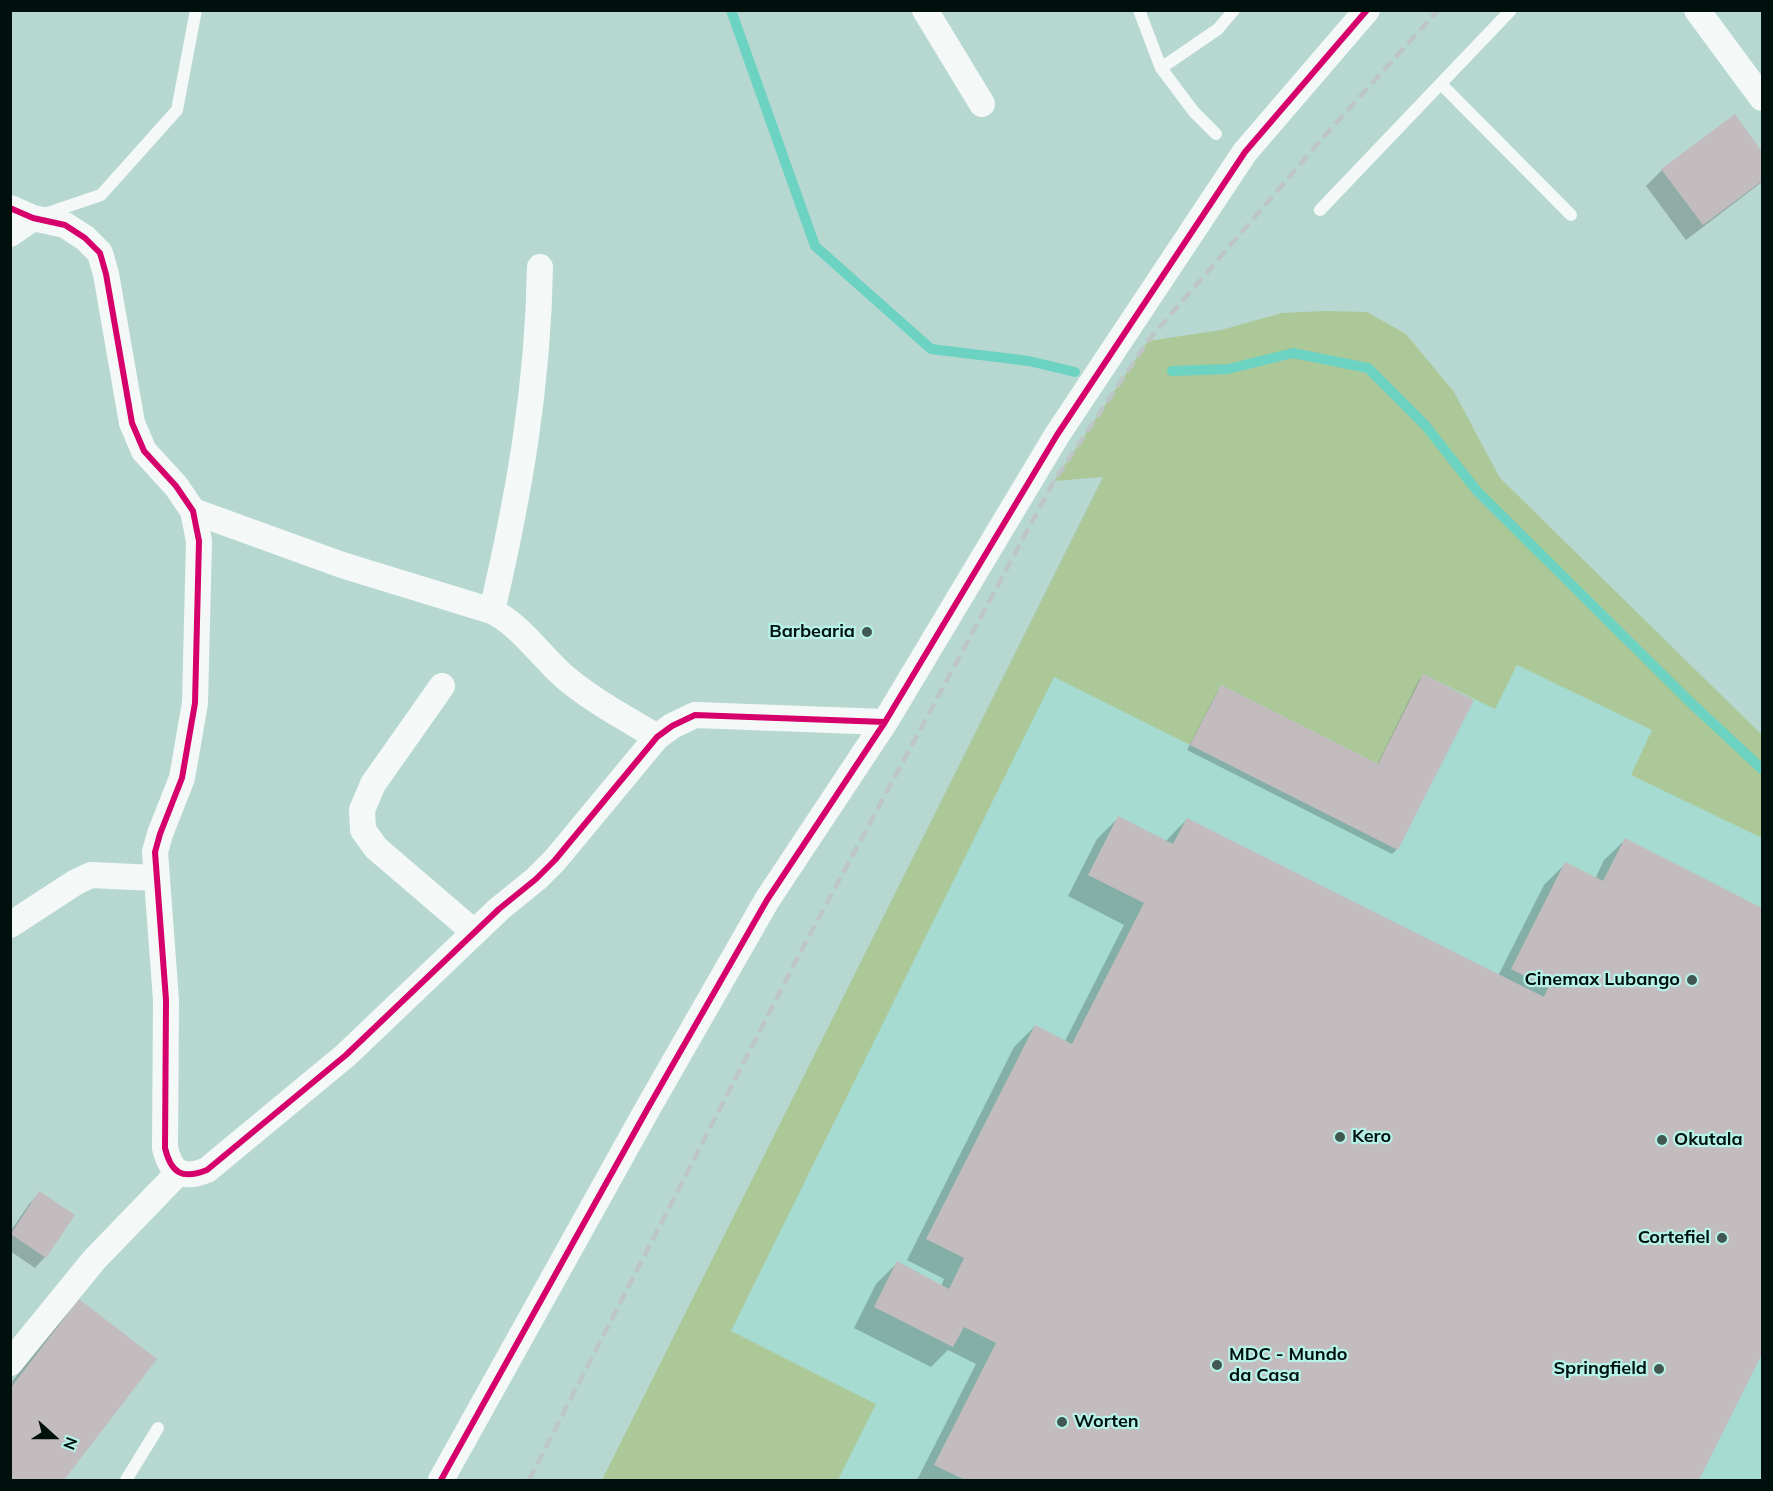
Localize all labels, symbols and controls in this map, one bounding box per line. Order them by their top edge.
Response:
place label: Barbearia [769,621,855,643]
marker: Barbearia [860,625,874,639]
place label: Cinemax Lubango [1524,969,1680,991]
marker: Cinemax Lubango [1685,973,1699,987]
place label: Kero [1352,1126,1391,1148]
place label: Okutala [1674,1129,1743,1151]
marker: Kero [1333,1130,1347,1144]
marker: Okutala [1655,1133,1669,1147]
place label: Cortefiel [1638,1227,1710,1249]
marker: Cortefiel [1715,1231,1729,1245]
place label: MDC - Mundo da Casa [1229,1344,1348,1386]
marker: MDC - Mundo da Casa [1210,1358,1224,1372]
place label: Springfield [1553,1358,1647,1380]
marker: Springfield [1652,1362,1666,1376]
north arrow [24,1407,84,1467]
place label: Worten [1074,1411,1139,1433]
marker: Worten [1055,1415,1069,1429]
text: N [59,1434,82,1453]

